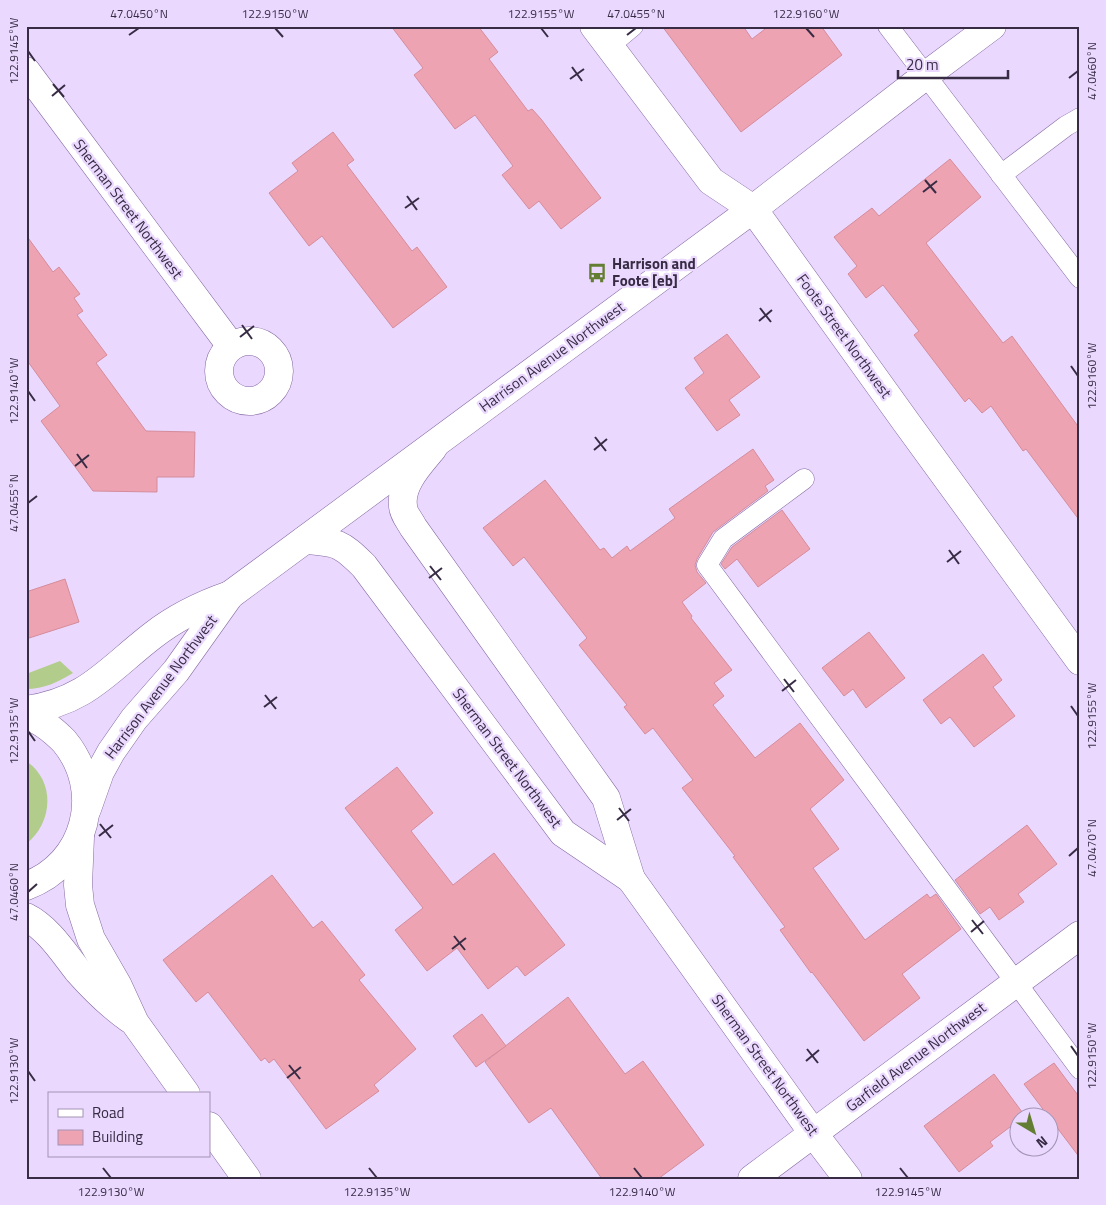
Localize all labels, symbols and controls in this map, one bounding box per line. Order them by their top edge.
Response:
text: 47.0450°N [110,4,168,23]
text: 122.9150°W [242,4,309,23]
text: 122.9155°W [508,4,575,23]
text: 47.0455°N [607,4,665,23]
text: 122.9160°W [773,4,840,23]
text: 122.9145°W [4,17,23,85]
text: 47.0460°N [1082,42,1101,100]
scale bar [898,48,1008,80]
text: 20 m [906,53,939,76]
street label: Sherman Street Northwest [68,134,189,284]
place label: Harrison and Foote [eb] [612,252,696,292]
bus stop icon: Harrison and Foote [eb] [586,262,608,284]
street label: Foote Street Northwest [791,269,898,403]
street label: Harrison Avenue Northwest [474,295,630,417]
text: 122.9160°W [1082,342,1101,410]
text: 122.9140°W [4,357,23,425]
text: 47.0455°N [4,474,23,532]
street label: Harrison Avenue Northwest [99,609,223,764]
text: 122.9155°W [1082,682,1101,750]
street label: Sherman Street Northwest [447,683,568,833]
text: 122.9135°W [4,697,23,765]
text: 47.0470°N [1082,819,1101,877]
text: 47.0460°N [4,863,23,921]
street label: Sherman Street Northwest [706,989,825,1141]
street label: Garfield Avenue Northwest [841,996,991,1117]
text: 122.9150°W [1082,1022,1101,1090]
text: 122.9130°W [4,1037,23,1105]
legend [48,1092,210,1158]
text: Road [92,1101,124,1124]
north arrow [1008,1108,1058,1158]
text: Building [92,1125,143,1148]
text: N [1032,1131,1053,1154]
text: 122.9130°W [78,1182,145,1201]
text: 122.9135°W [344,1182,411,1201]
text: 122.9140°W [609,1182,676,1201]
text: 122.9145°W [875,1182,942,1201]

